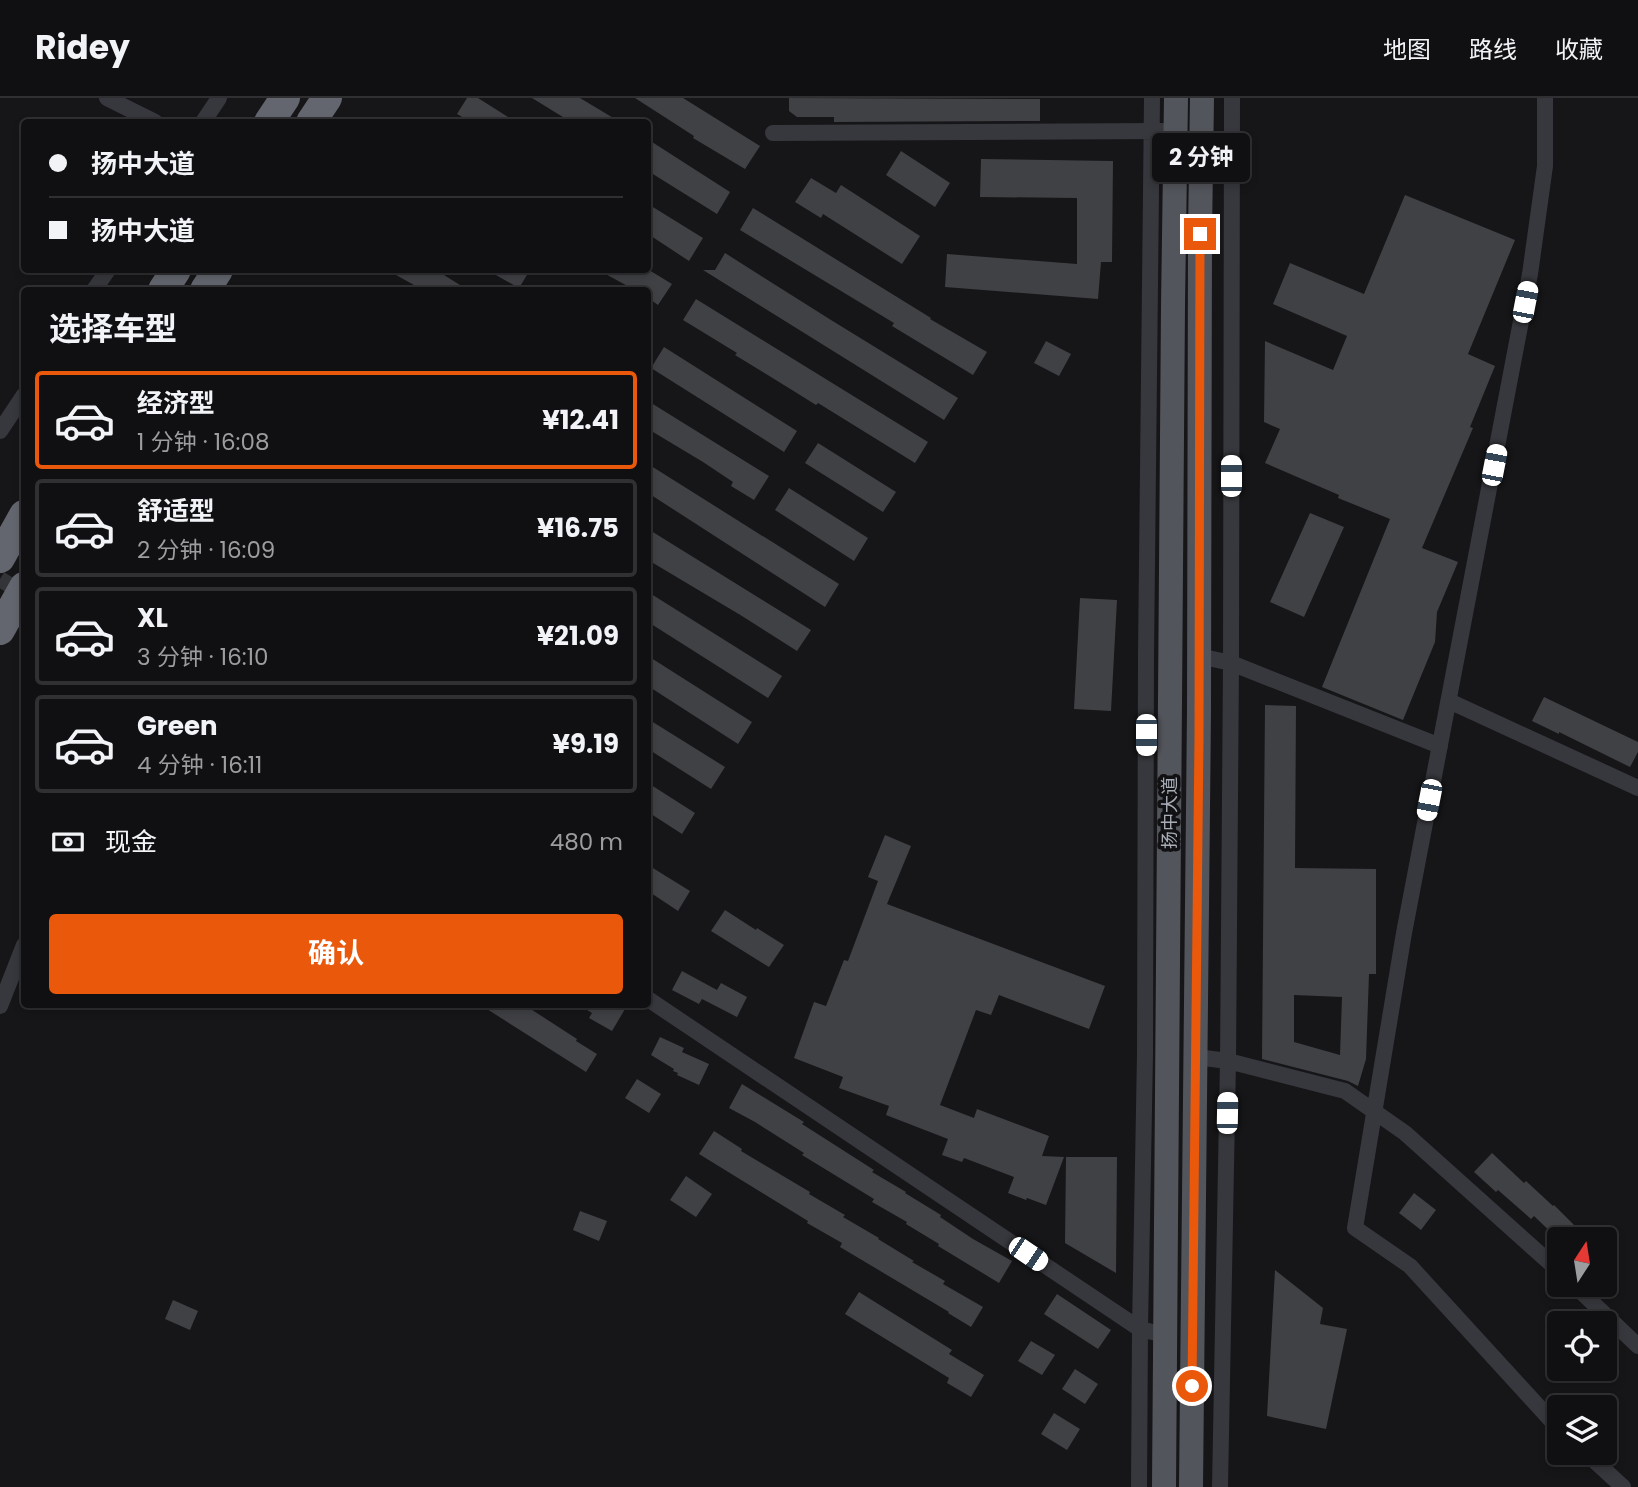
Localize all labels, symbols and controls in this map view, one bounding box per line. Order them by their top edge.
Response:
text: Ridey [35,24,130,71]
text: 地图 [1383,33,1431,66]
text: 路线 [1469,33,1517,66]
text: 收藏 [1555,33,1603,66]
callout: 2 分钟 [1151,132,1249,181]
text: 2 分钟 [1169,141,1233,173]
text: 扬中大道 [91,146,195,182]
text: 扬中大道 [91,213,195,249]
route end [1184,218,1216,250]
car [1511,279,1540,325]
text: 选择车型 [49,306,177,351]
text: 经济型 [137,385,215,421]
icon: car [53,389,116,452]
text: ¥12.41 [542,402,619,438]
text: 1 分钟 · 16:08 [137,426,269,458]
car [1480,442,1509,488]
car [1221,455,1242,497]
text: 舒适型 [137,493,215,529]
icon: car [53,497,116,560]
text: ¥16.75 [537,510,619,546]
text: 2 分钟 · 16:09 [137,534,275,566]
text: XL [137,600,168,636]
icon: car [53,605,116,668]
text: ¥21.09 [537,618,619,654]
text: 3 分钟 · 16:10 [137,641,269,673]
text: Green [137,708,218,744]
icon: car [53,713,116,776]
car [1136,714,1157,756]
text: ¥9.19 [552,726,619,762]
text: 4 分钟 · 16:11 [137,749,262,781]
street label: 扬中大道 [1157,777,1182,849]
car [1415,777,1444,823]
icon: cash [49,823,87,861]
text: 现金 [105,824,157,860]
text: 480 m [550,826,623,858]
button: 确认 [49,914,623,994]
car [1217,1092,1238,1134]
north arrow [1547,1227,1617,1297]
map controls [1547,1227,1617,1465]
car [1005,1234,1052,1274]
button: locate [1547,1311,1617,1381]
route start [1176,1370,1208,1402]
button: layers [1547,1395,1617,1465]

